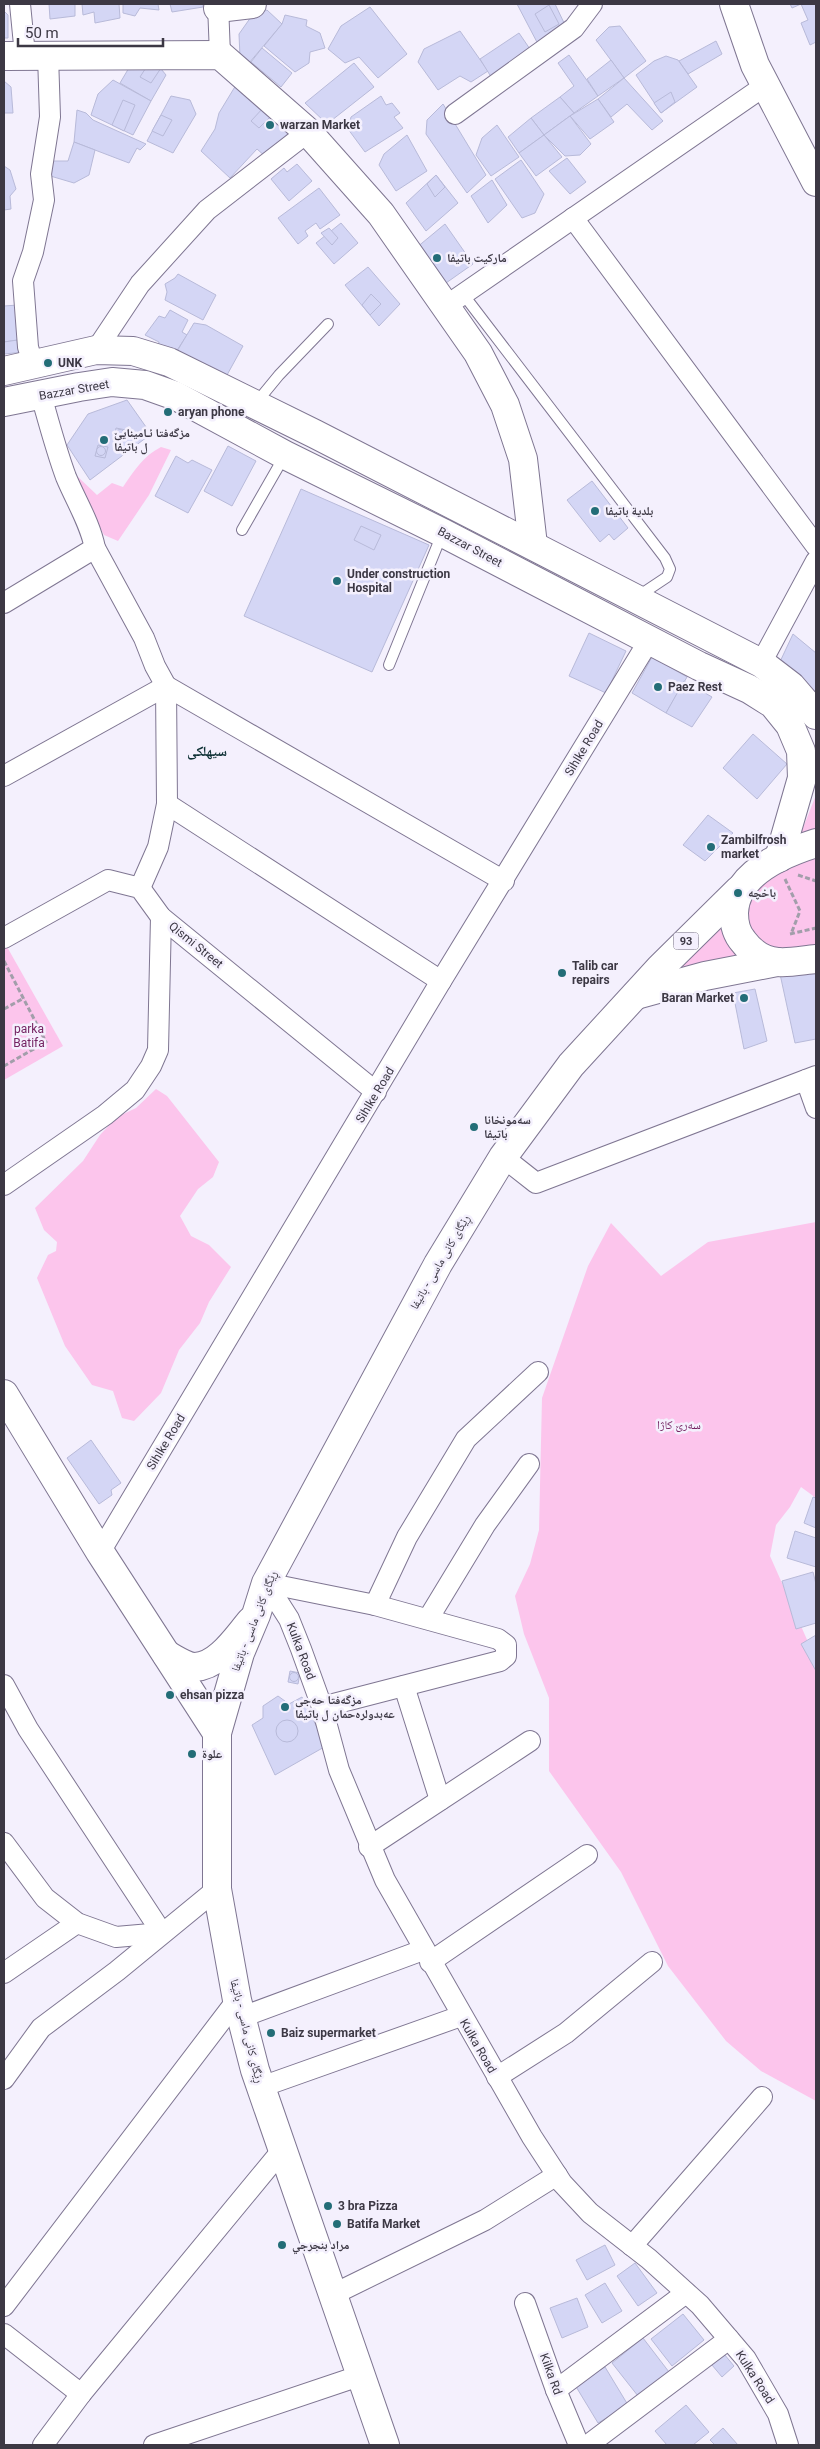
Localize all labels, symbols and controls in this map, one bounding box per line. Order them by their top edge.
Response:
scale bar [18,15,162,47]
text: 50 m [25,24,59,42]
place label: warzan Market [280,118,360,132]
marker: warzan Market [264,119,276,131]
place label: ماركيت باتيفا [447,251,507,265]
marker: ماركيت باتيفا [431,252,443,264]
place label: UNK [58,356,82,370]
marker: UNK [42,357,54,369]
street label: Bazzar Street [38,377,110,403]
place label: aryan phone [178,405,245,419]
marker: aryan phone [162,406,174,418]
place label: مزگەفتا ئـامینایێ ل باتیفا [114,426,190,455]
marker: مزگەفتا ئـامینایێ ل باتیفا [98,434,110,446]
place label: بلدية باتيفا [605,504,653,518]
marker: بلدية باتيفا [589,505,601,517]
street label: Bazzar Street [435,524,505,570]
place label: Under construction Hospital [347,567,451,595]
marker: Under construction Hospital [331,575,343,587]
place label: Paez Rest [668,680,722,694]
marker: Paez Rest [652,681,664,693]
street label: Sihlke Road [562,718,606,778]
district label: سيهلكى [187,743,227,760]
place label: Zambilfrosh market [721,833,787,861]
marker: Zambilfrosh market [705,841,717,853]
place label: باخچە [748,886,776,900]
marker: باخچە [732,887,744,899]
street label: Qismi Street [166,919,226,971]
road number: 93 [674,932,698,949]
place label: Talib car repairs [572,959,619,987]
marker: Talib car repairs [556,967,568,979]
place label: Baran Market [661,991,734,1005]
marker: Baran Market [738,992,750,1004]
park label: parka Batifa [13,1022,45,1050]
street label: Sihlke Road [353,1065,397,1125]
place label: سه‌مونخانا باتيفا [484,1113,531,1141]
marker: سه‌مونخانا باتيفا [468,1121,480,1133]
street label: ڕێگای کانی ماسی - باتيفا [407,1212,475,1313]
street label: Sihlke Road [144,1412,188,1472]
park label: سەرێ کاژا [657,1418,701,1432]
street label: ڕێگای کانی ماسی - باتيفا [228,1568,282,1674]
street label: Kulka Road [284,1620,318,1682]
place label: ehsan pizza [180,1688,245,1702]
marker: ehsan pizza [164,1689,176,1701]
place label: مزگەفتا حەجی عەبدولرەحمان ل باتیفا [295,1693,395,1722]
marker: مزگەفتا حەجی عەبدولرەحمان ل باتیفا [279,1701,291,1713]
place label: علوة [202,1747,222,1761]
marker: علوة [186,1748,198,1760]
street label: ڕێگای کانی ماسی - باتيفا [225,1978,267,2085]
street label: Kulka Road [457,2016,499,2076]
place label: Baiz supermarket [281,2026,376,2040]
marker: Baiz supermarket [265,2027,277,2039]
place label: 3 bra Pizza [338,2199,398,2213]
marker: 3 bra Pizza [322,2200,334,2212]
place label: Batifa Market [347,2217,420,2231]
marker: Batifa Market [331,2218,343,2230]
place label: مراد بنجرجي [292,2238,350,2255]
marker: مراد بنجرجي [276,2239,288,2251]
street label: Kulka Road [733,2348,777,2406]
street label: Kilka Rd [537,2351,565,2397]

